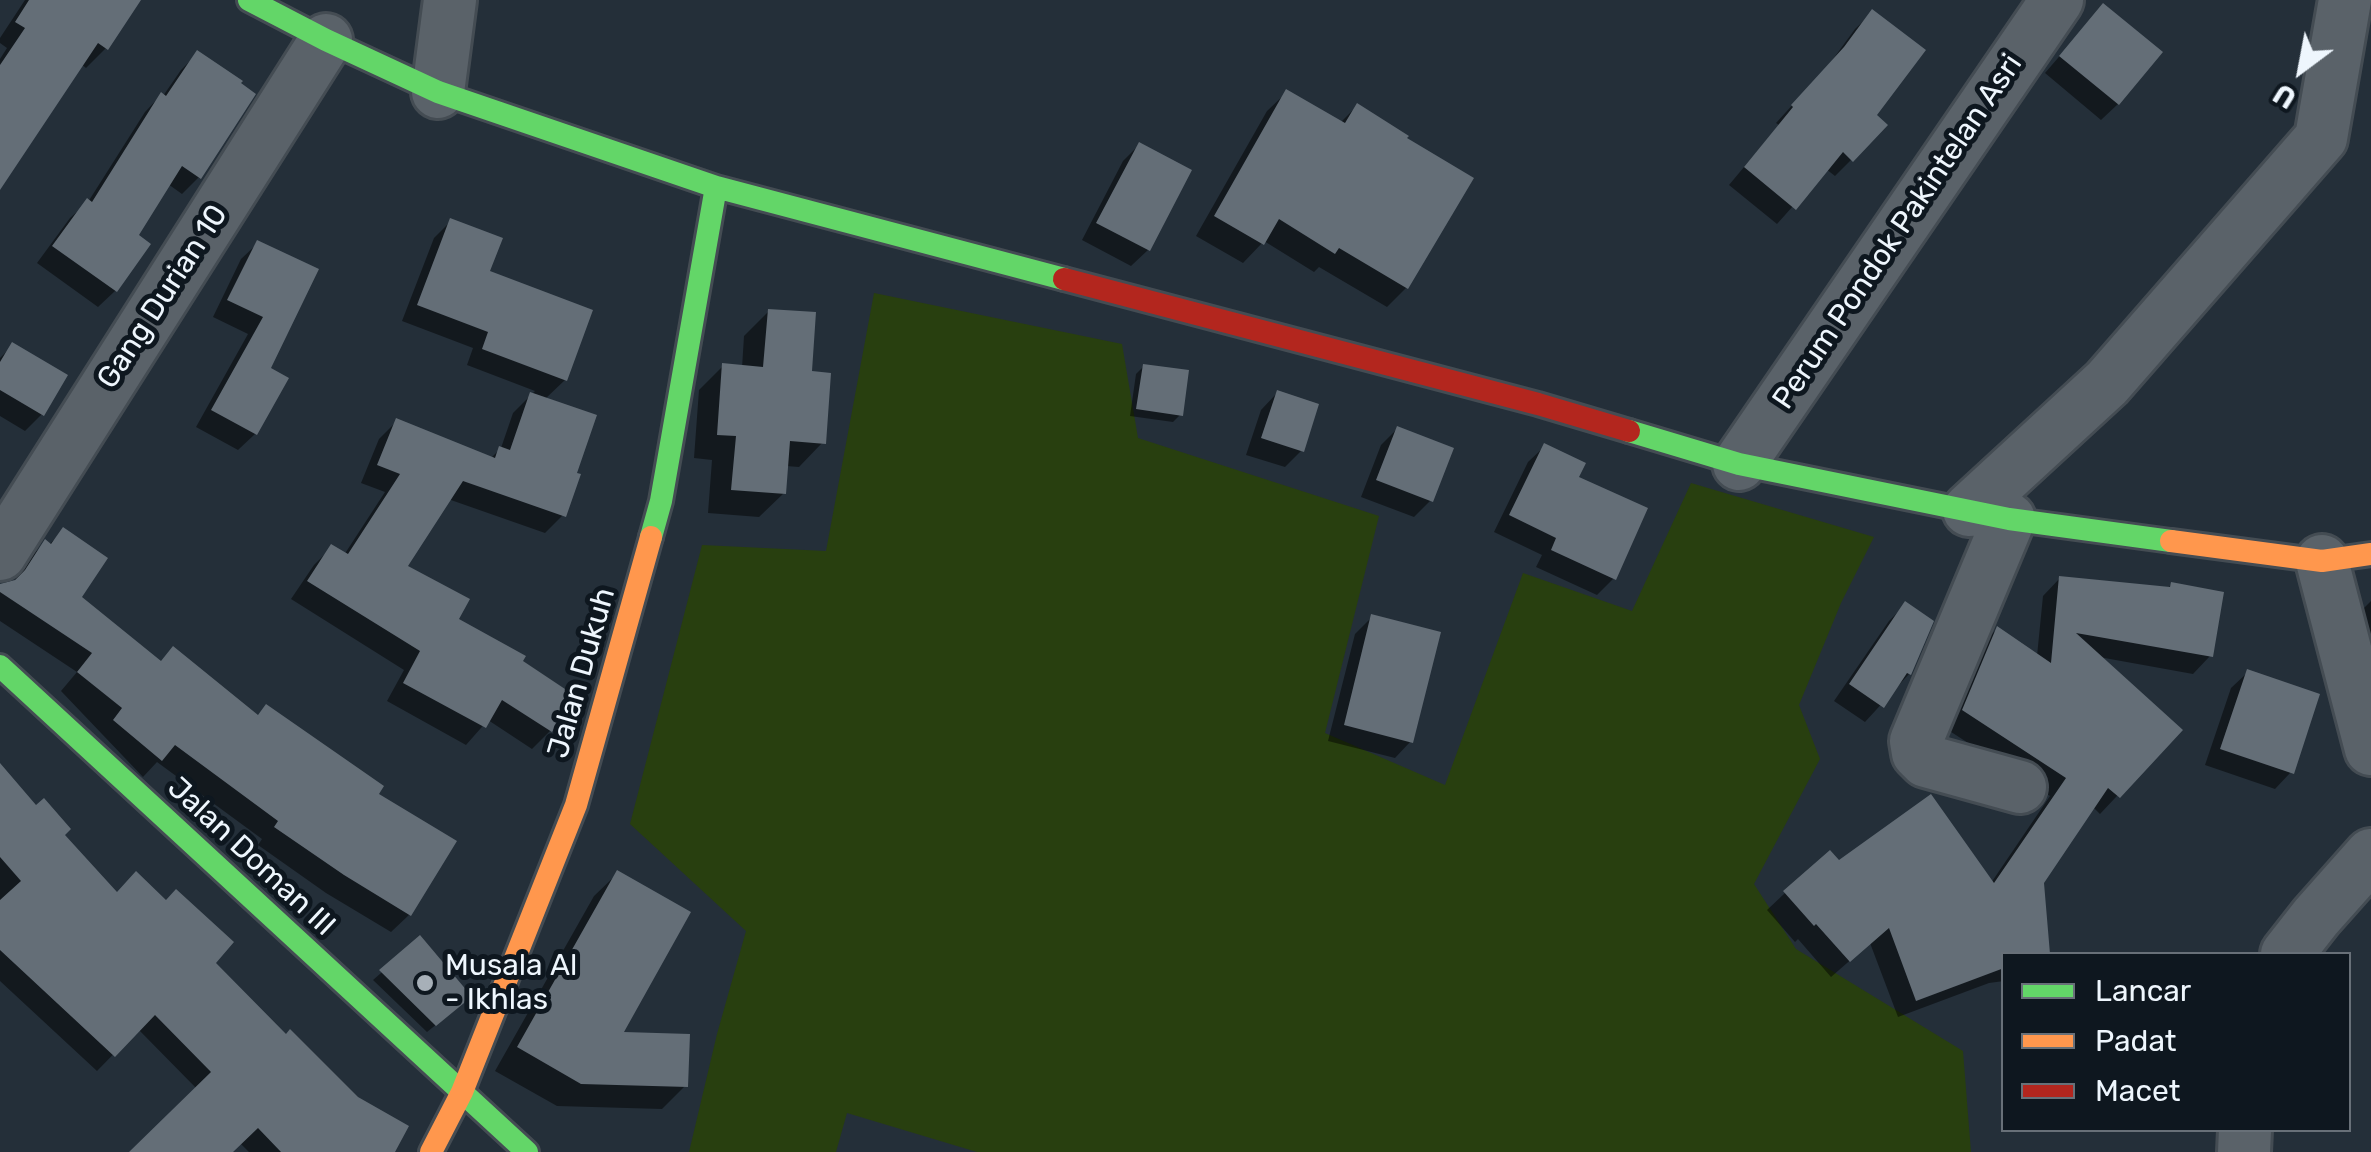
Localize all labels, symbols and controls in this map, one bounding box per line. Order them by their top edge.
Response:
north arrow [2251,20,2351,120]
street label: Perum Pondok Pakintelan Asri [1766,48,2030,416]
text: U [2267,76,2302,115]
street label: Gang Durian 10 [90,198,236,396]
street label: Jalan Dukuh [541,584,623,762]
street label: Jalan Doman III [160,770,342,944]
place label: Musala Al - Ikhlas [445,948,577,1018]
legend [2001,952,2351,1132]
marker: Musala Al - Ikhlas [414,972,436,994]
text: Lancar [2095,973,2191,1009]
text: Padat [2095,1023,2177,1059]
text: Macet [2095,1073,2180,1109]

